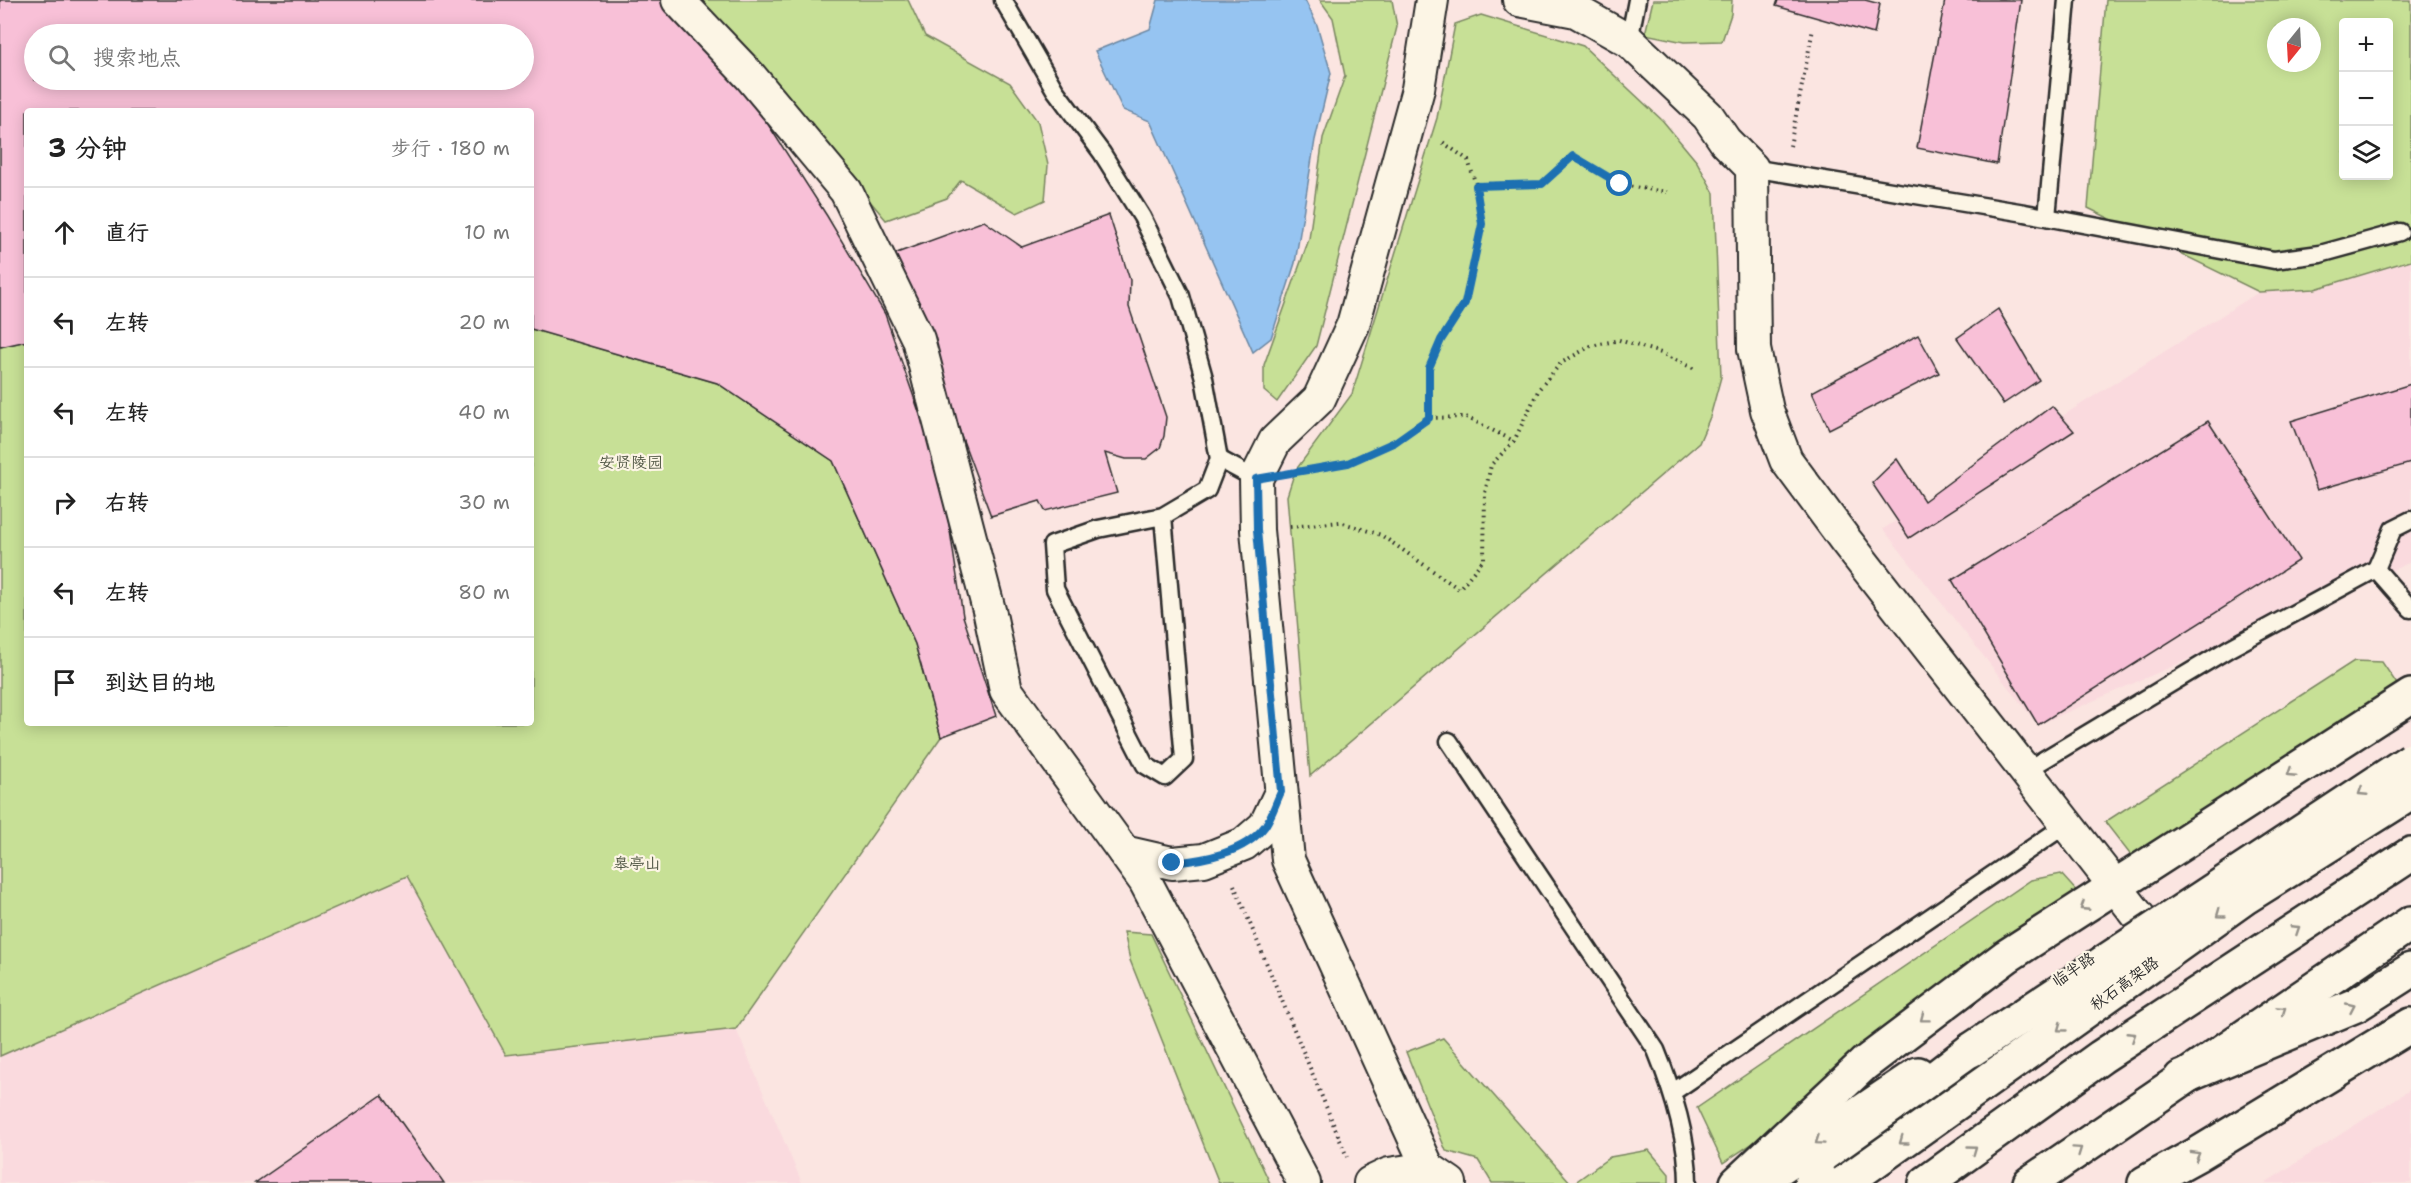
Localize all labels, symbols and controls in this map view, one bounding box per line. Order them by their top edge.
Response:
north arrow [2267,18,2321,72]
map controls [2339,18,2393,180]
button: + [2339,18,2393,72]
search box [24,24,534,90]
icon: search [45,41,78,74]
text: 搜索地点 [93,43,181,72]
button: − [2339,72,2393,126]
button: layers [2339,126,2393,180]
text: 3 分钟 [48,130,127,165]
text: 步行 · 180 m [391,135,510,161]
route start [1606,170,1632,196]
icon: ahead [48,216,81,249]
text: 直行 [105,218,149,247]
text: 10 m [464,219,510,245]
icon: left [48,306,81,339]
text: 左转 [105,308,149,337]
text: 20 m [459,309,510,335]
icon: left [48,396,81,429]
text: 左转 [105,398,149,427]
text: 40 m [458,399,510,425]
park label: 安贤陵园 [599,452,663,473]
icon: right [48,486,81,519]
text: 右转 [105,488,149,517]
text: 30 m [458,489,510,515]
icon: left [48,576,81,609]
text: 左转 [105,578,149,607]
text: 80 m [458,579,510,605]
icon: arrive [48,666,81,699]
text: 到达目的地 [105,668,215,697]
one-way arrow [2287,766,2298,777]
one-way arrow [2358,785,2369,796]
route end [1158,849,1184,875]
park label: 皋亭山 [613,853,661,874]
one-way arrow [2080,900,2091,911]
one-way arrow [2216,907,2227,918]
one-way arrow [2290,925,2300,937]
street label: 临半路 [2048,947,2099,992]
street label: 秋石高架路 [2086,951,2163,1015]
one-way arrow [2344,1002,2355,1014]
one-way arrow [2275,1006,2286,1017]
one-way arrow [1920,1011,1931,1022]
one-way arrow [2057,1021,2068,1032]
one-way arrow [2126,1032,2137,1043]
one-way arrow [1814,1134,1825,1145]
one-way arrow [1898,1134,1909,1145]
one-way arrow [1967,1145,1978,1156]
one-way arrow [2071,1146,2082,1157]
one-way arrow [2190,1151,2201,1162]

